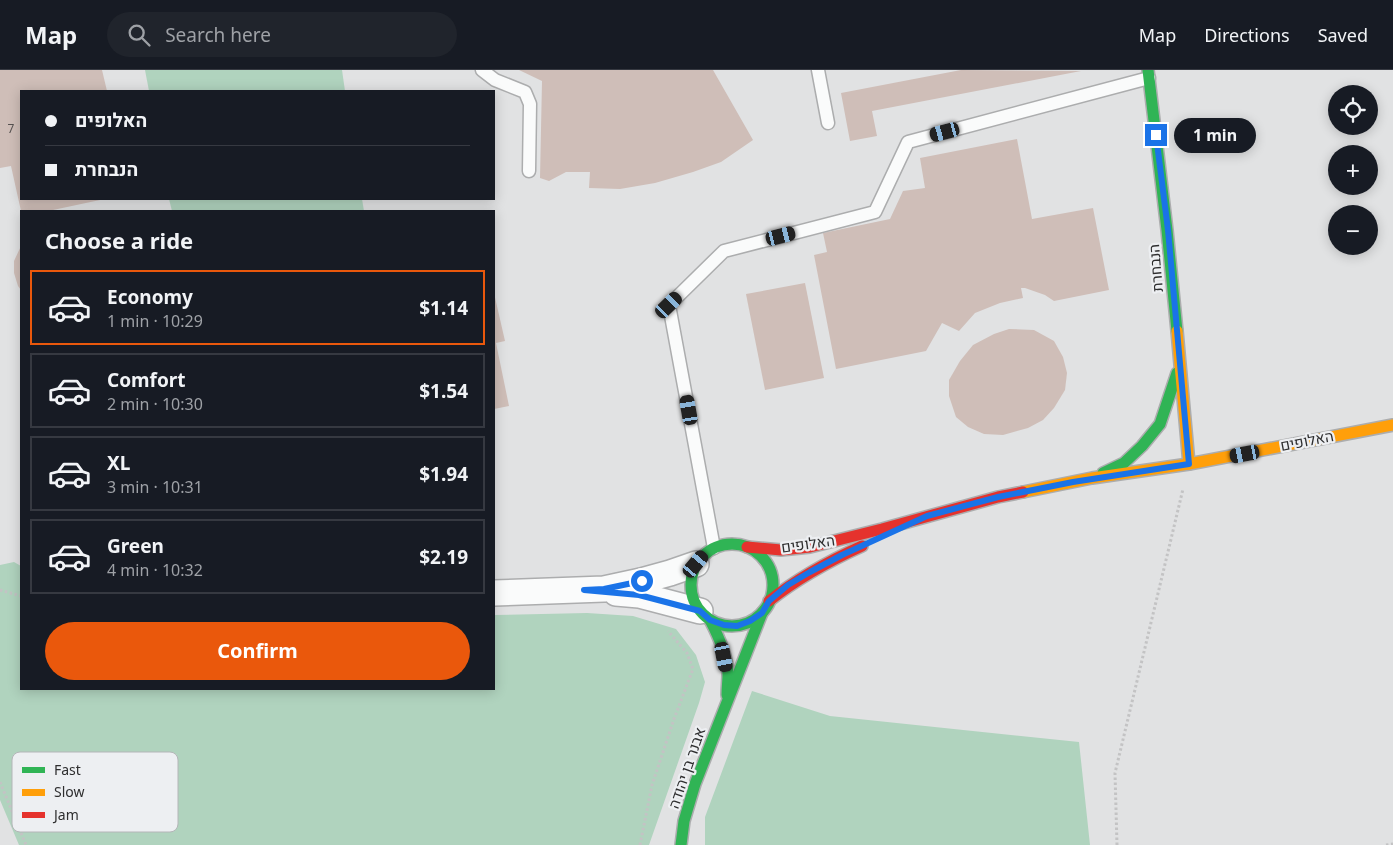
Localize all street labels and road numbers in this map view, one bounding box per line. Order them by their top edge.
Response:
street label: הנבחרת [1143,243,1167,293]
street label: האלופים [1278,425,1335,455]
street label: האלופים [780,529,836,557]
street label: אבנר בן יהודה [663,724,709,811]

